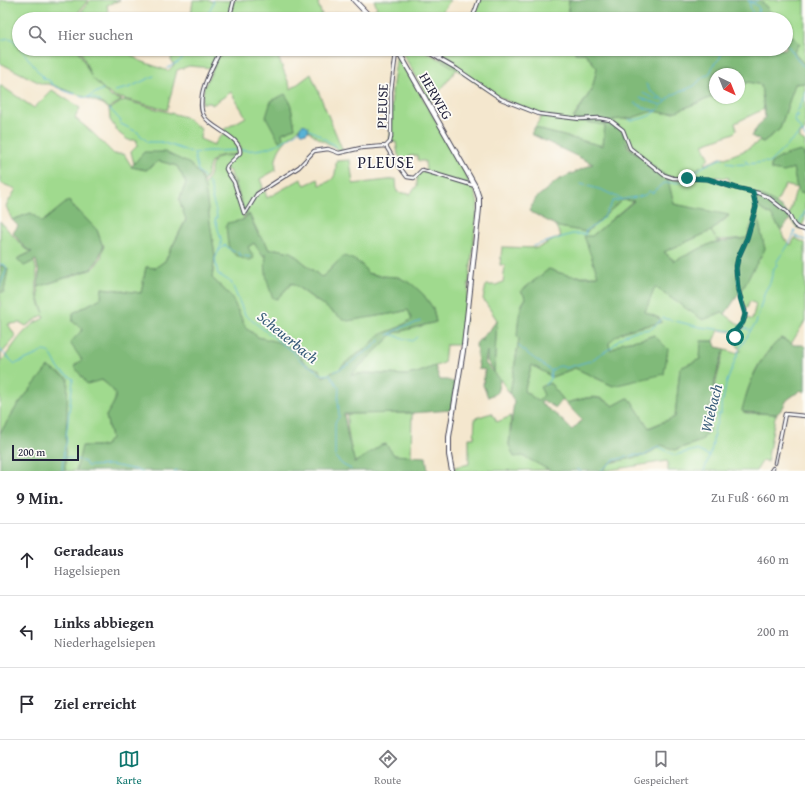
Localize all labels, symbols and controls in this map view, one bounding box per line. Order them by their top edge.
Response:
search box [12,12,793,56]
icon: search [26,23,48,45]
text: Hier suchen [58,24,133,45]
north arrow [709,68,745,104]
street label: HERWEG [415,69,457,123]
street label: PLEUSE [371,83,393,129]
district label: PLEUSE [358,150,414,174]
route end [678,169,696,187]
water label: Scheuerbach [253,306,323,368]
route start [726,328,744,346]
water label: Wiebach [695,381,727,434]
scale bar [12,443,79,462]
text: 200 m [18,444,45,460]
text: 9 Min. [16,485,63,510]
text: Zu Fuß · 660 m [711,488,789,507]
text: Geradeaus [54,540,124,561]
icon: ahead [16,549,38,571]
text: 460 m [757,550,789,569]
text: Hagelsiepen [54,561,120,580]
text: Links abbiegen [54,612,154,633]
icon: left [16,621,38,643]
text: 200 m [757,622,789,641]
text: Niederhagelsiepen [54,633,156,652]
icon: arrive [16,693,38,715]
text: Ziel erreicht [54,693,136,714]
tab: Karte [116,748,142,788]
tab: Route [374,748,401,788]
tab: Gespeichert [634,748,689,788]

